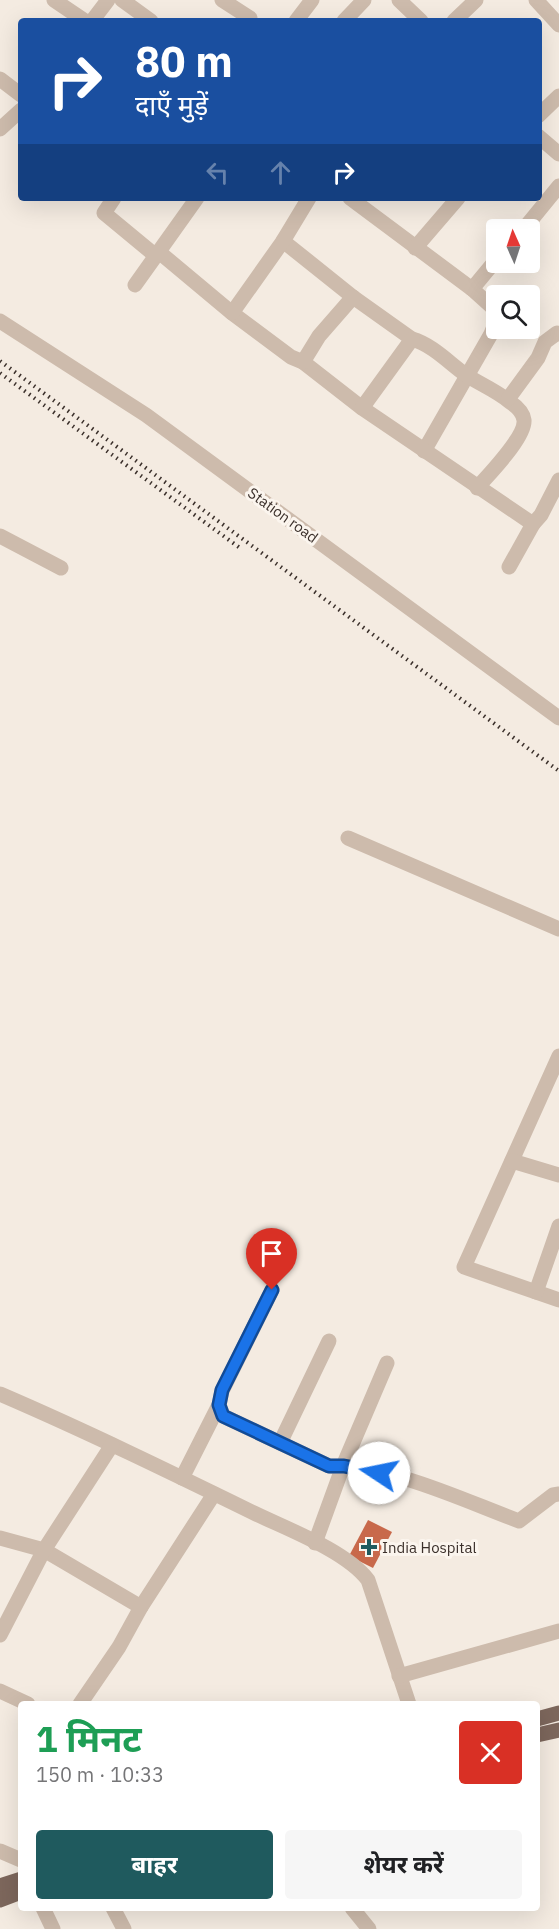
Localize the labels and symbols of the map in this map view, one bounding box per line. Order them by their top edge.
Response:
north arrow [486,219,540,273]
street label: Station road [244,483,322,547]
pin [246,1228,297,1290]
position arrow [347,1441,411,1505]
marker: India Hospital [360,1538,378,1556]
place label: India Hospital [382,1538,477,1557]

